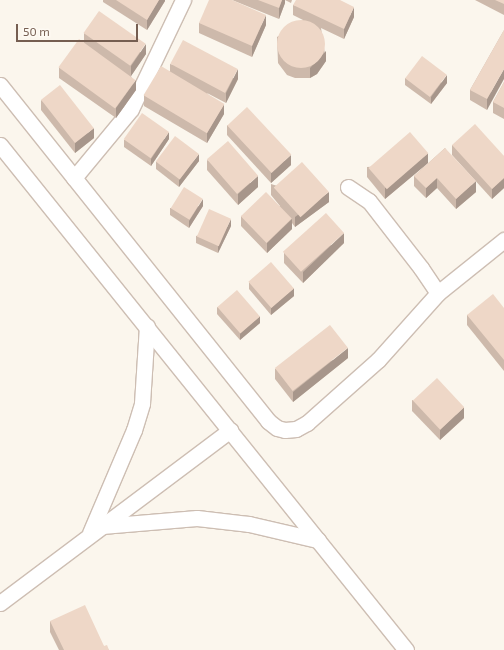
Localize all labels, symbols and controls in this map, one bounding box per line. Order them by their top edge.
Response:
scale bar [18,16,140,42]
text: 50 m [23,24,50,38]

